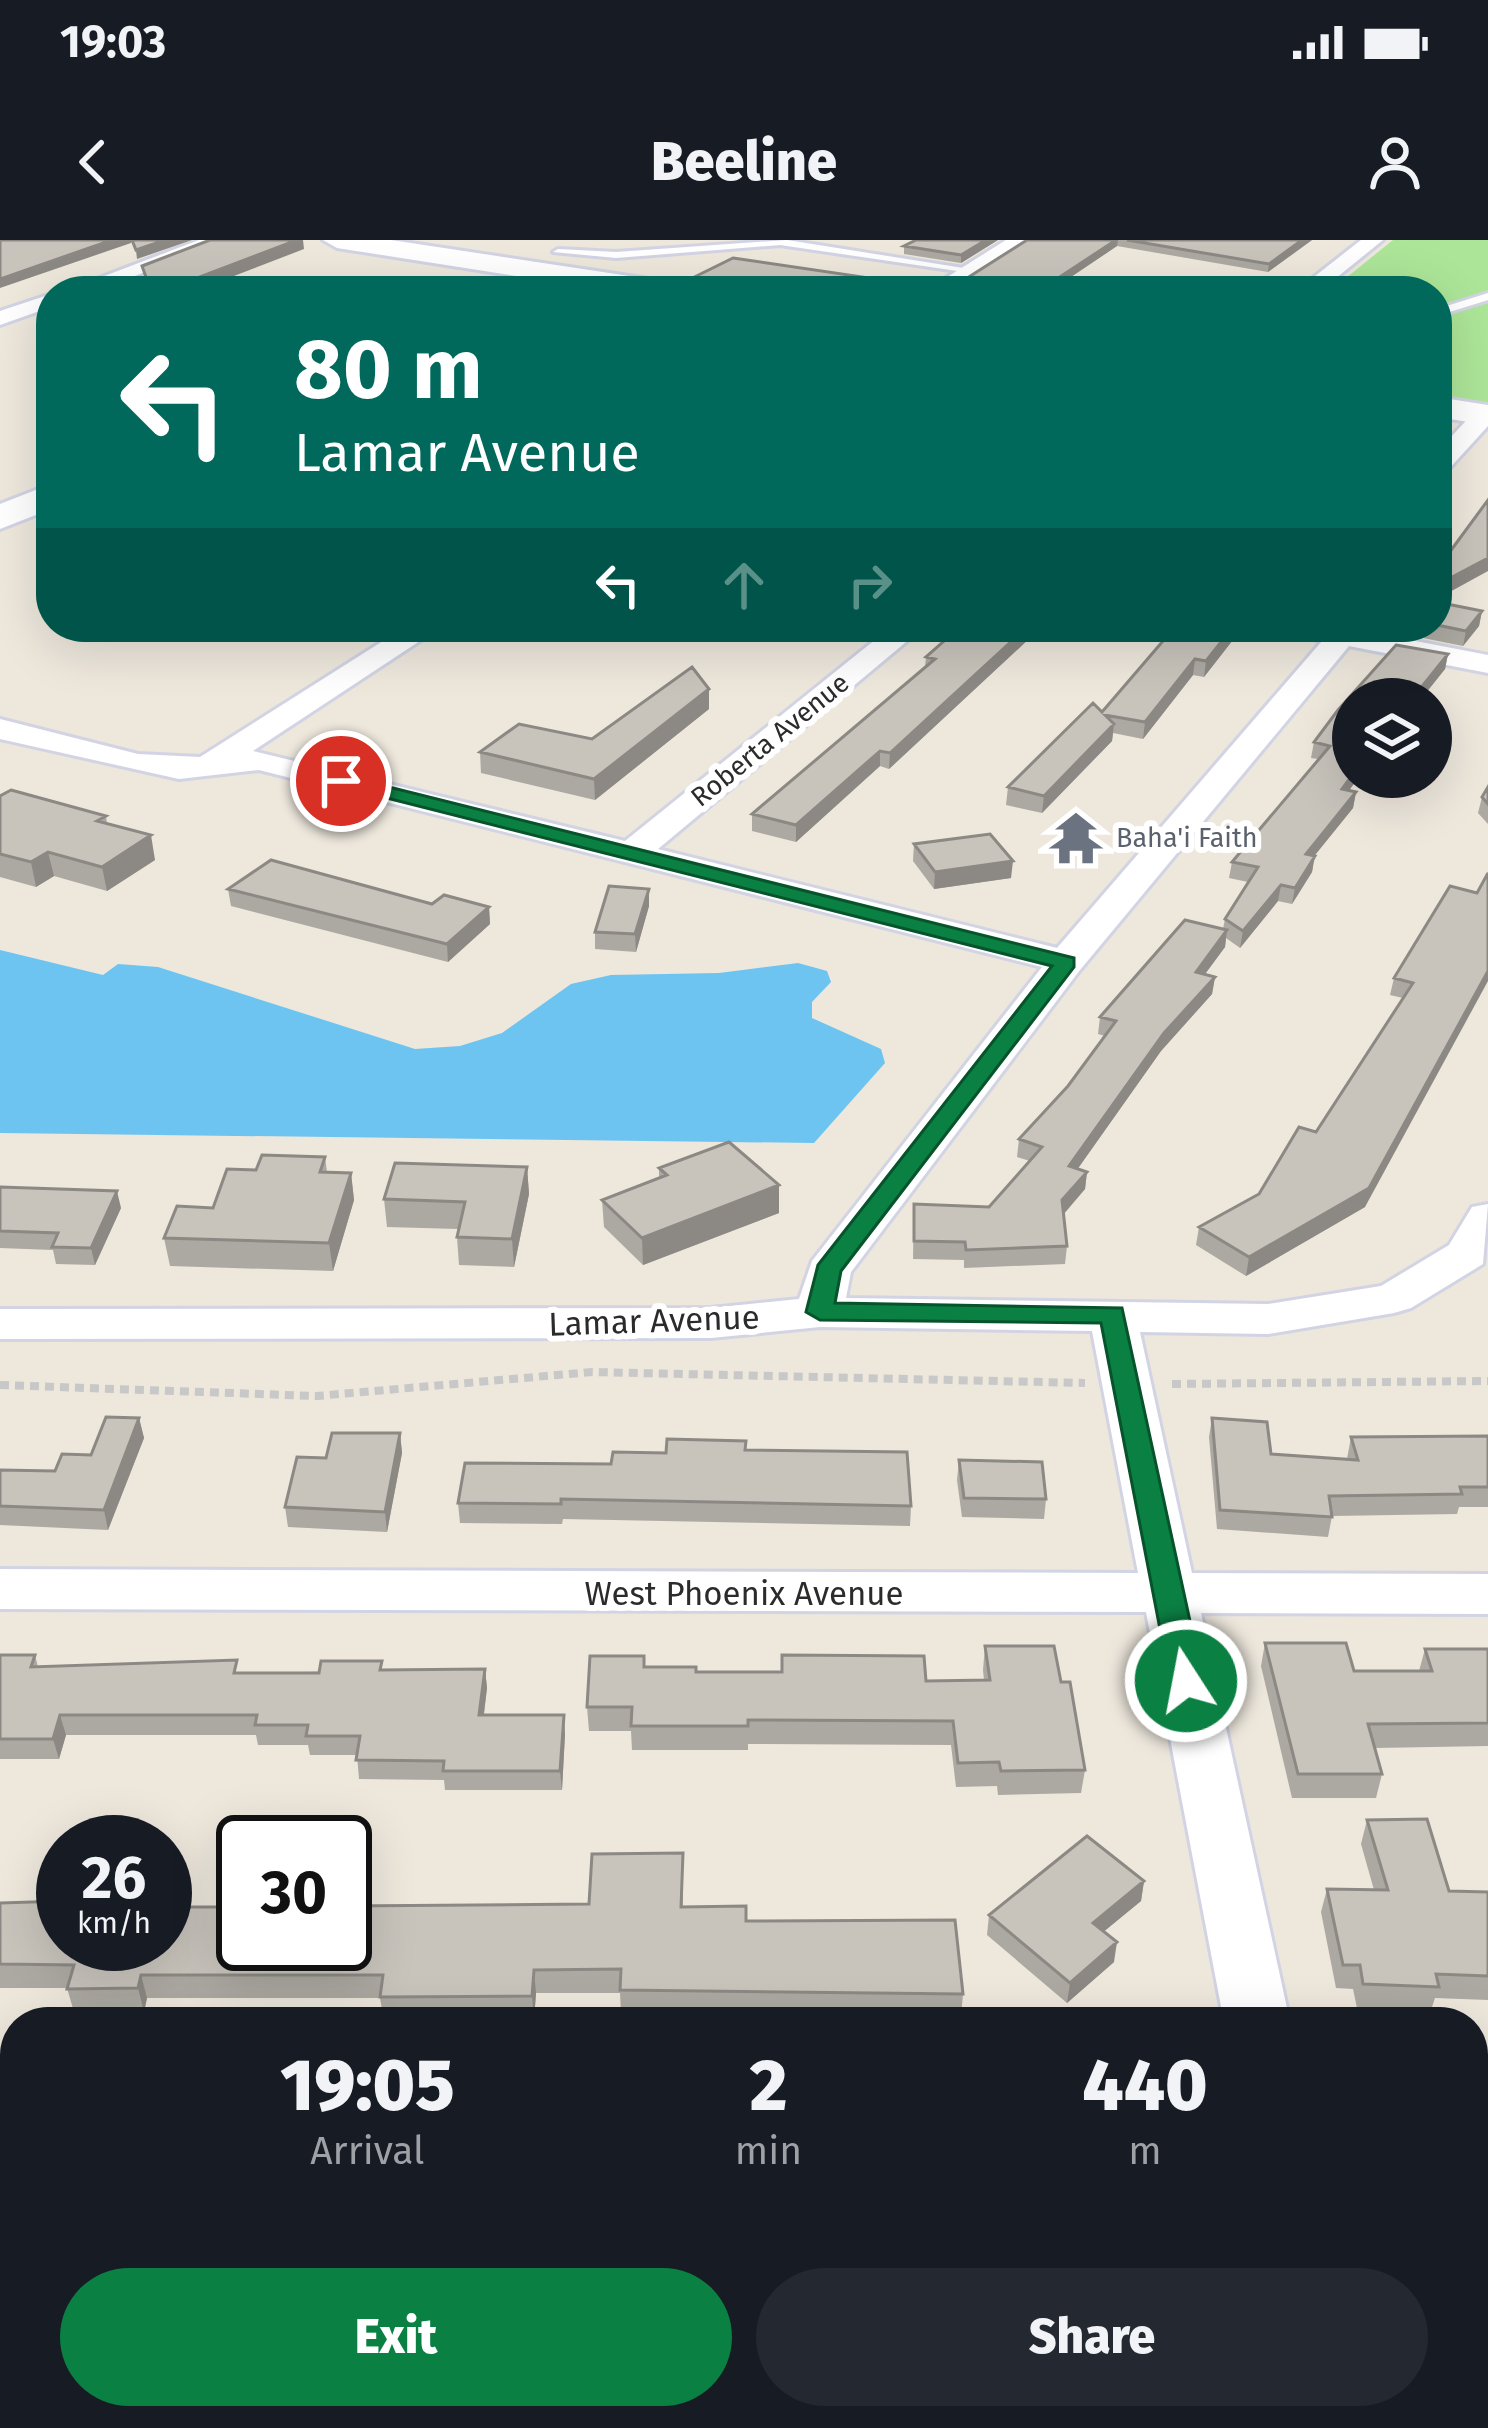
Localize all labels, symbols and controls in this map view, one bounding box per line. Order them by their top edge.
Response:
text: 19:03 [60,15,166,69]
icon: back [60,129,126,195]
icon: person [1362,129,1428,195]
text: Beeline [651,130,837,194]
text: 80 m [294,319,483,420]
icon: left [96,324,252,480]
text: Lamar Avenue [294,421,640,485]
icon: left [585,552,651,618]
icon: ahead [711,552,777,618]
icon: right [837,552,903,618]
street label: Roberta Avenue [685,667,855,813]
map controls [1332,678,1452,798]
button: layers [1332,678,1452,798]
pin [290,730,392,832]
icon: arrive [308,748,374,814]
temple icon: Baha'i Faith [1047,809,1105,867]
place label: Baha'i Faith [1116,822,1258,854]
street label: Lamar Avenue [548,1297,760,1345]
street label: West Phoenix Avenue [584,1574,904,1614]
position arrow [1123,1618,1249,1744]
speed limit sign: 30 [216,1815,372,1971]
text: 26 [82,1842,146,1914]
text: km/h [77,1905,151,1941]
text: 19:05 [280,2043,455,2129]
text: 2 [750,2043,787,2129]
text: 440 [1082,2043,1208,2129]
text: Arrival [310,2128,425,2174]
text: min [735,2128,802,2174]
text: m [1128,2128,1162,2174]
button: Exit [60,2268,732,2406]
button: Share [756,2268,1428,2406]

